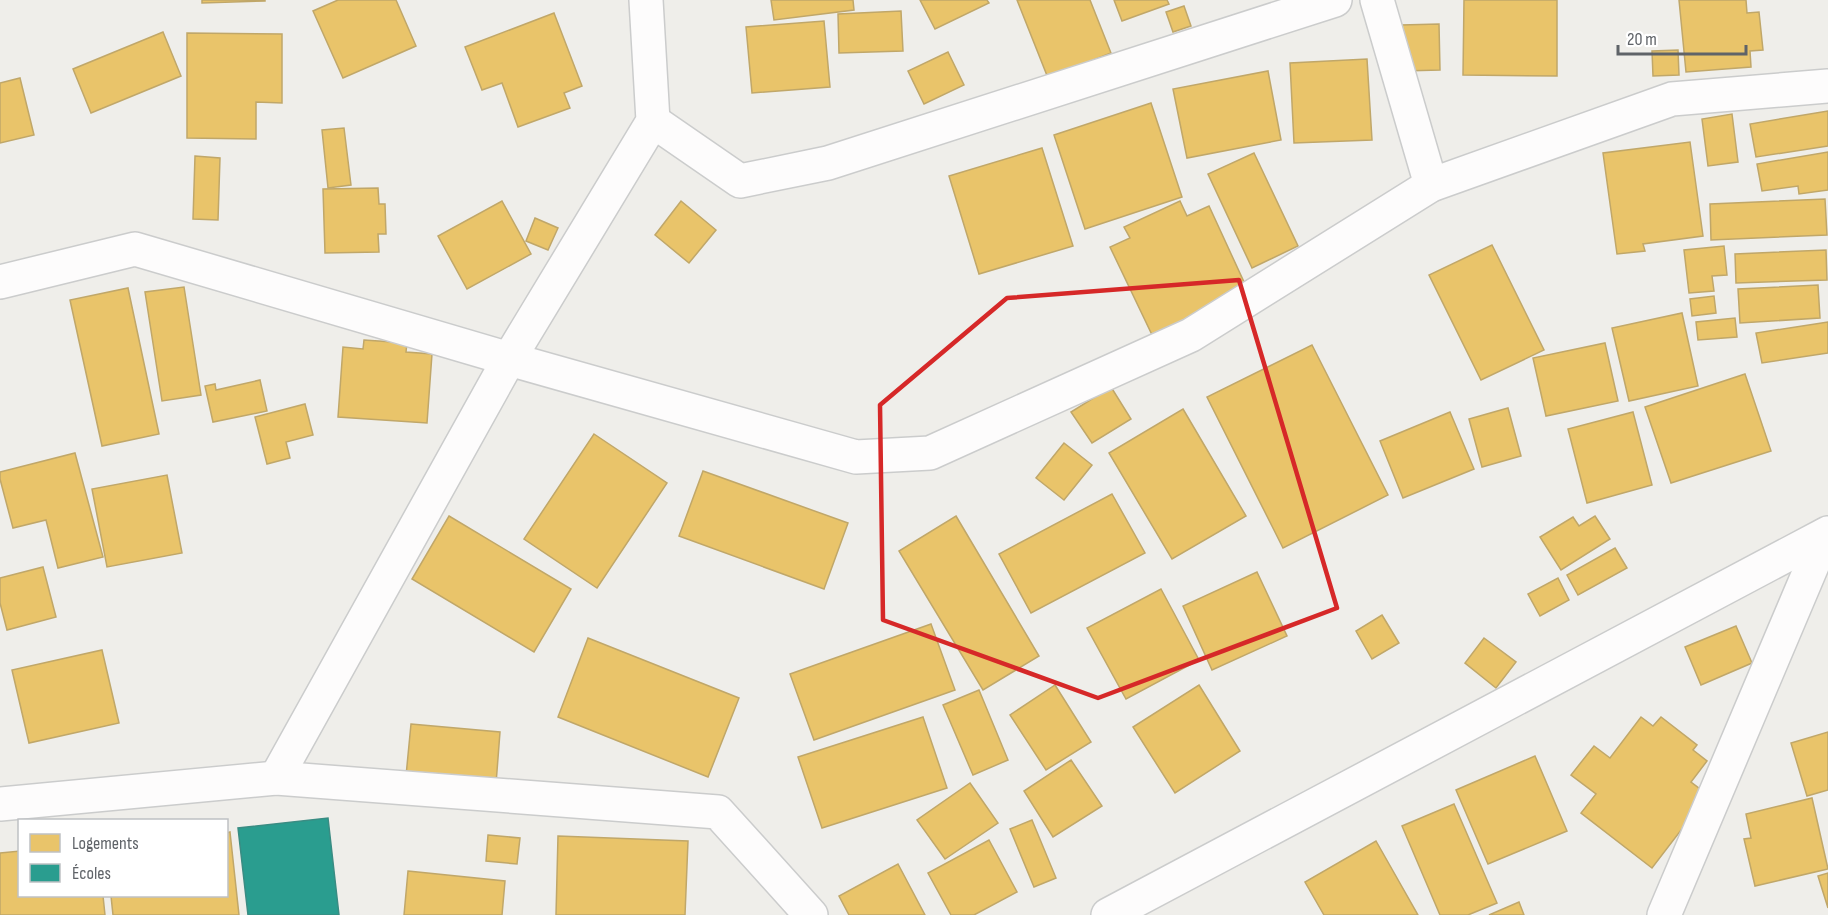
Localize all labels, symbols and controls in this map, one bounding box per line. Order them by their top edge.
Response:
scale bar [1618,18,1746,56]
text: 20 m [1627,29,1657,50]
legend [18,819,228,897]
text: Logements [72,833,139,854]
text: Écoles [72,863,111,884]

